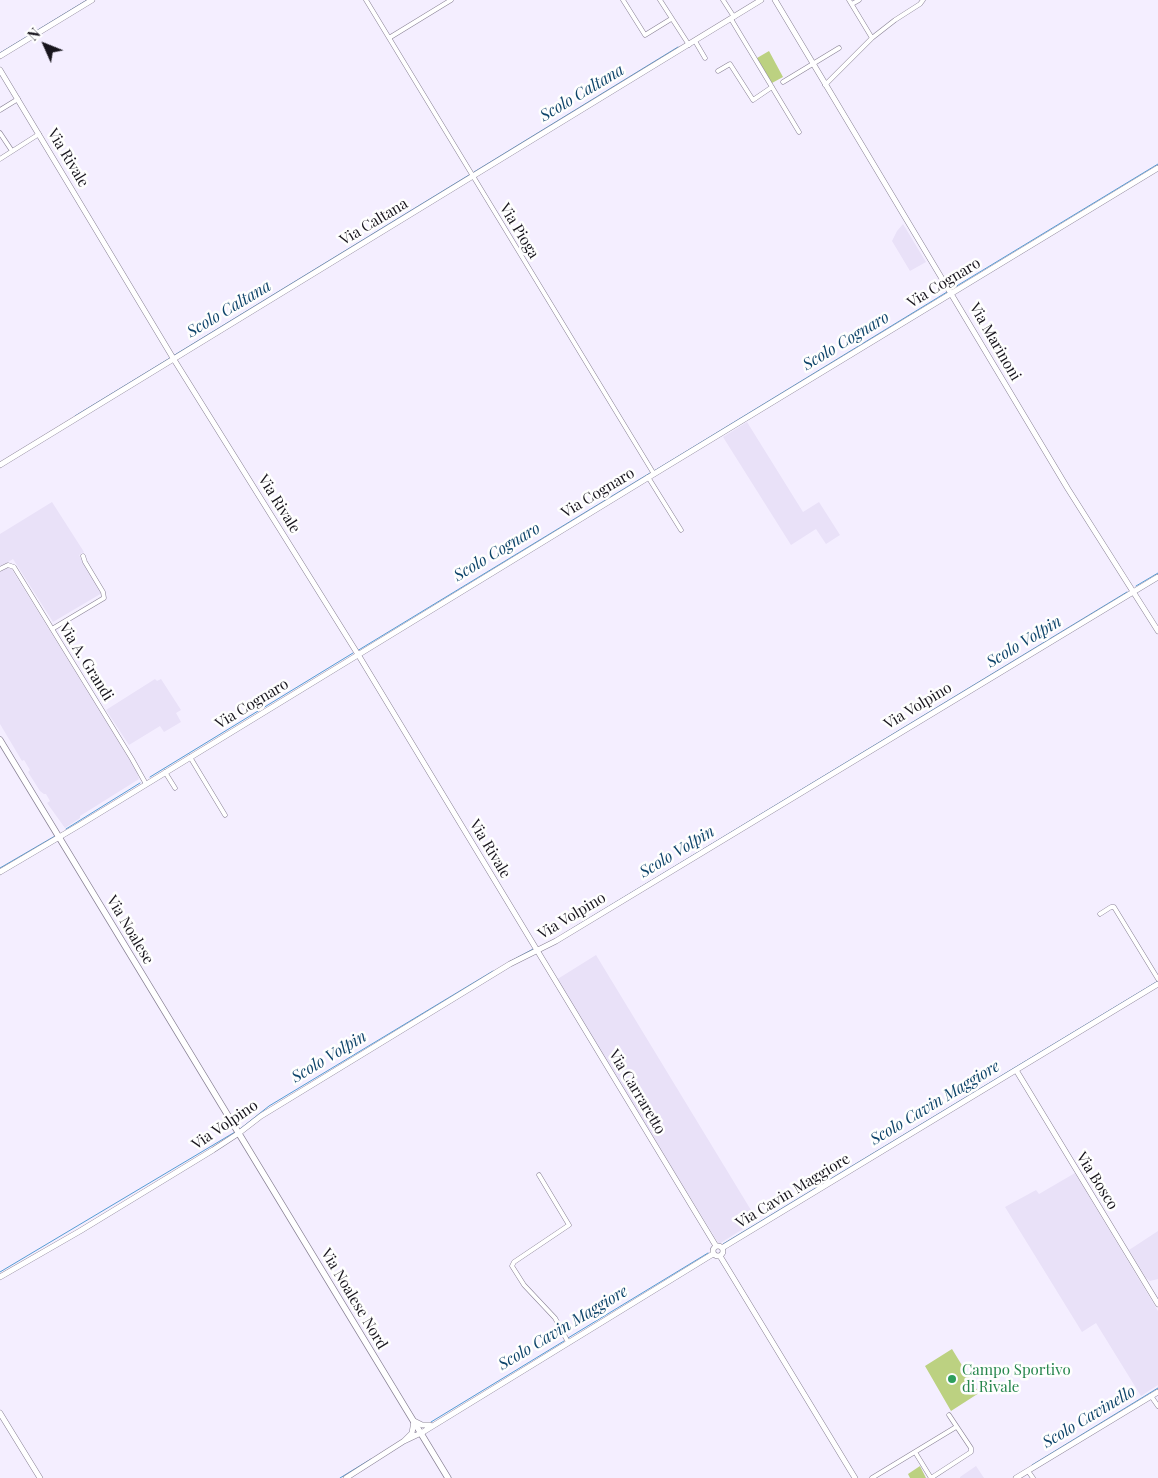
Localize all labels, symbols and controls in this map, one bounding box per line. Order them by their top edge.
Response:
north arrow [20,20,70,70]
text: N [23,24,44,44]
water label: Scolo Caltana [536,60,628,126]
street label: Via Rivale [43,125,93,191]
street label: Via Caltana [337,195,411,249]
street label: Via Pioga [496,200,542,262]
street label: Via Cognaro [904,254,984,312]
water label: Scolo Caltana [183,276,275,342]
street label: Via Marinoni [966,300,1024,384]
water label: Scolo Cognaro [799,308,893,374]
street label: Via Cognaro [558,464,638,522]
street label: Via Rivale [254,472,304,536]
water label: Scolo Cognaro [450,519,544,585]
water label: Scolo Volpin [983,612,1065,672]
street label: Via A. Grandi [55,620,117,704]
street label: Via Cognaro [212,675,292,733]
street label: Via Volpino [881,679,955,733]
street label: Via Rivale [465,816,515,882]
water label: Scolo Volpin [636,822,718,882]
street label: Via Volpino [535,889,609,943]
street label: Via Noalese [103,893,157,967]
water label: Scolo Volpin [288,1027,370,1087]
street label: Via Carraretto [605,1046,669,1138]
water label: Scolo Cavin Maggiore [867,1057,1003,1149]
street label: Via Volpino [189,1096,261,1154]
street label: Via Bosco [1072,1149,1122,1213]
street label: Via Cavin Maggiore [733,1150,853,1232]
street label: Via Noalese Nord [317,1245,391,1353]
water label: Scolo Cavin Maggiore [495,1282,631,1374]
place label: Campo Sportivo di Rivale [962,1361,1071,1396]
marker: Campo Sportivo di Rivale [946,1373,958,1385]
water label: Scolo Cavinello [1039,1382,1139,1452]

